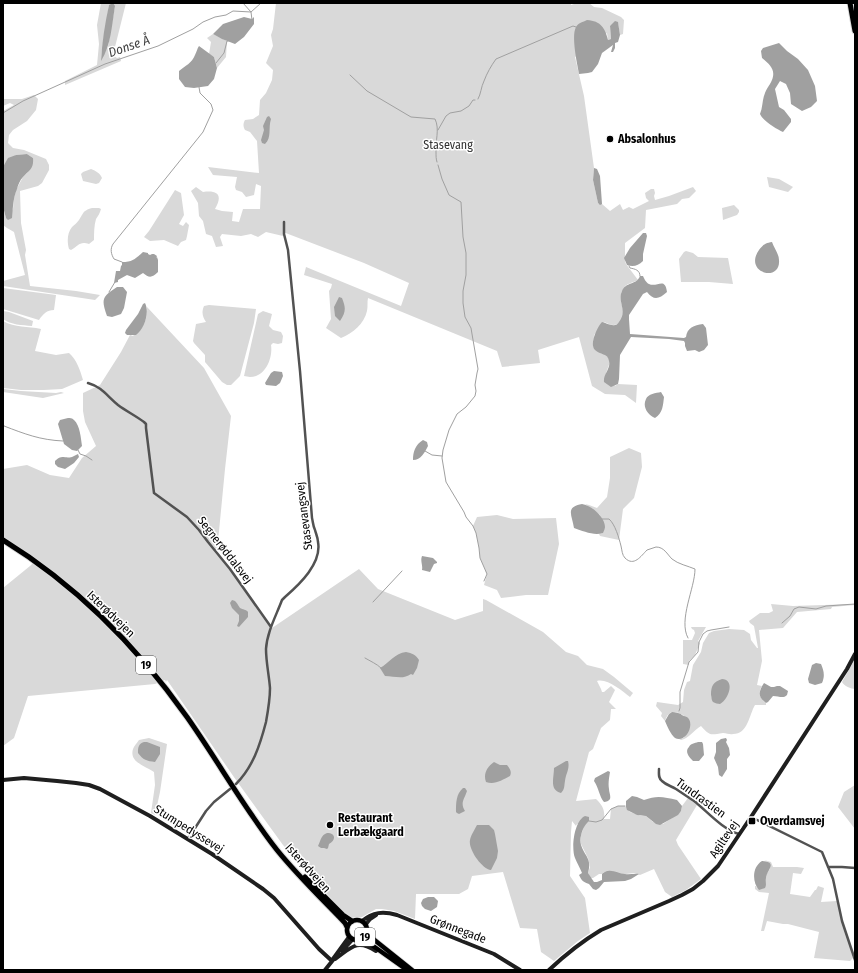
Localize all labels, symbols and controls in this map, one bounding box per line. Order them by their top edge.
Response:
water label: Donse Å [106,31,152,60]
place label: Absalonhus [617,132,677,146]
marker: Absalonhus [605,134,615,144]
park label: Stasevang [423,138,473,152]
street label: Stasevangsvej [293,481,315,551]
street label: Segnerøddalsvej [195,514,255,586]
street label: Isterødvejen [84,588,138,640]
road number: 19 [136,656,156,674]
street label: Tundrastien [673,775,729,821]
street label: Stumpedyssevej [152,802,226,856]
place label: Restaurant Lerbækgaard [338,811,404,839]
place label: Overdamsvej [760,814,825,828]
marker: Overdamsvej [747,816,757,826]
street label: Agiltevej [706,818,742,860]
marker: Restaurant Lerbækgaard [325,820,335,830]
street label: Isterødvejen [282,841,334,895]
street label: Grønnegade [428,912,488,946]
road number: 19 [355,928,375,946]

